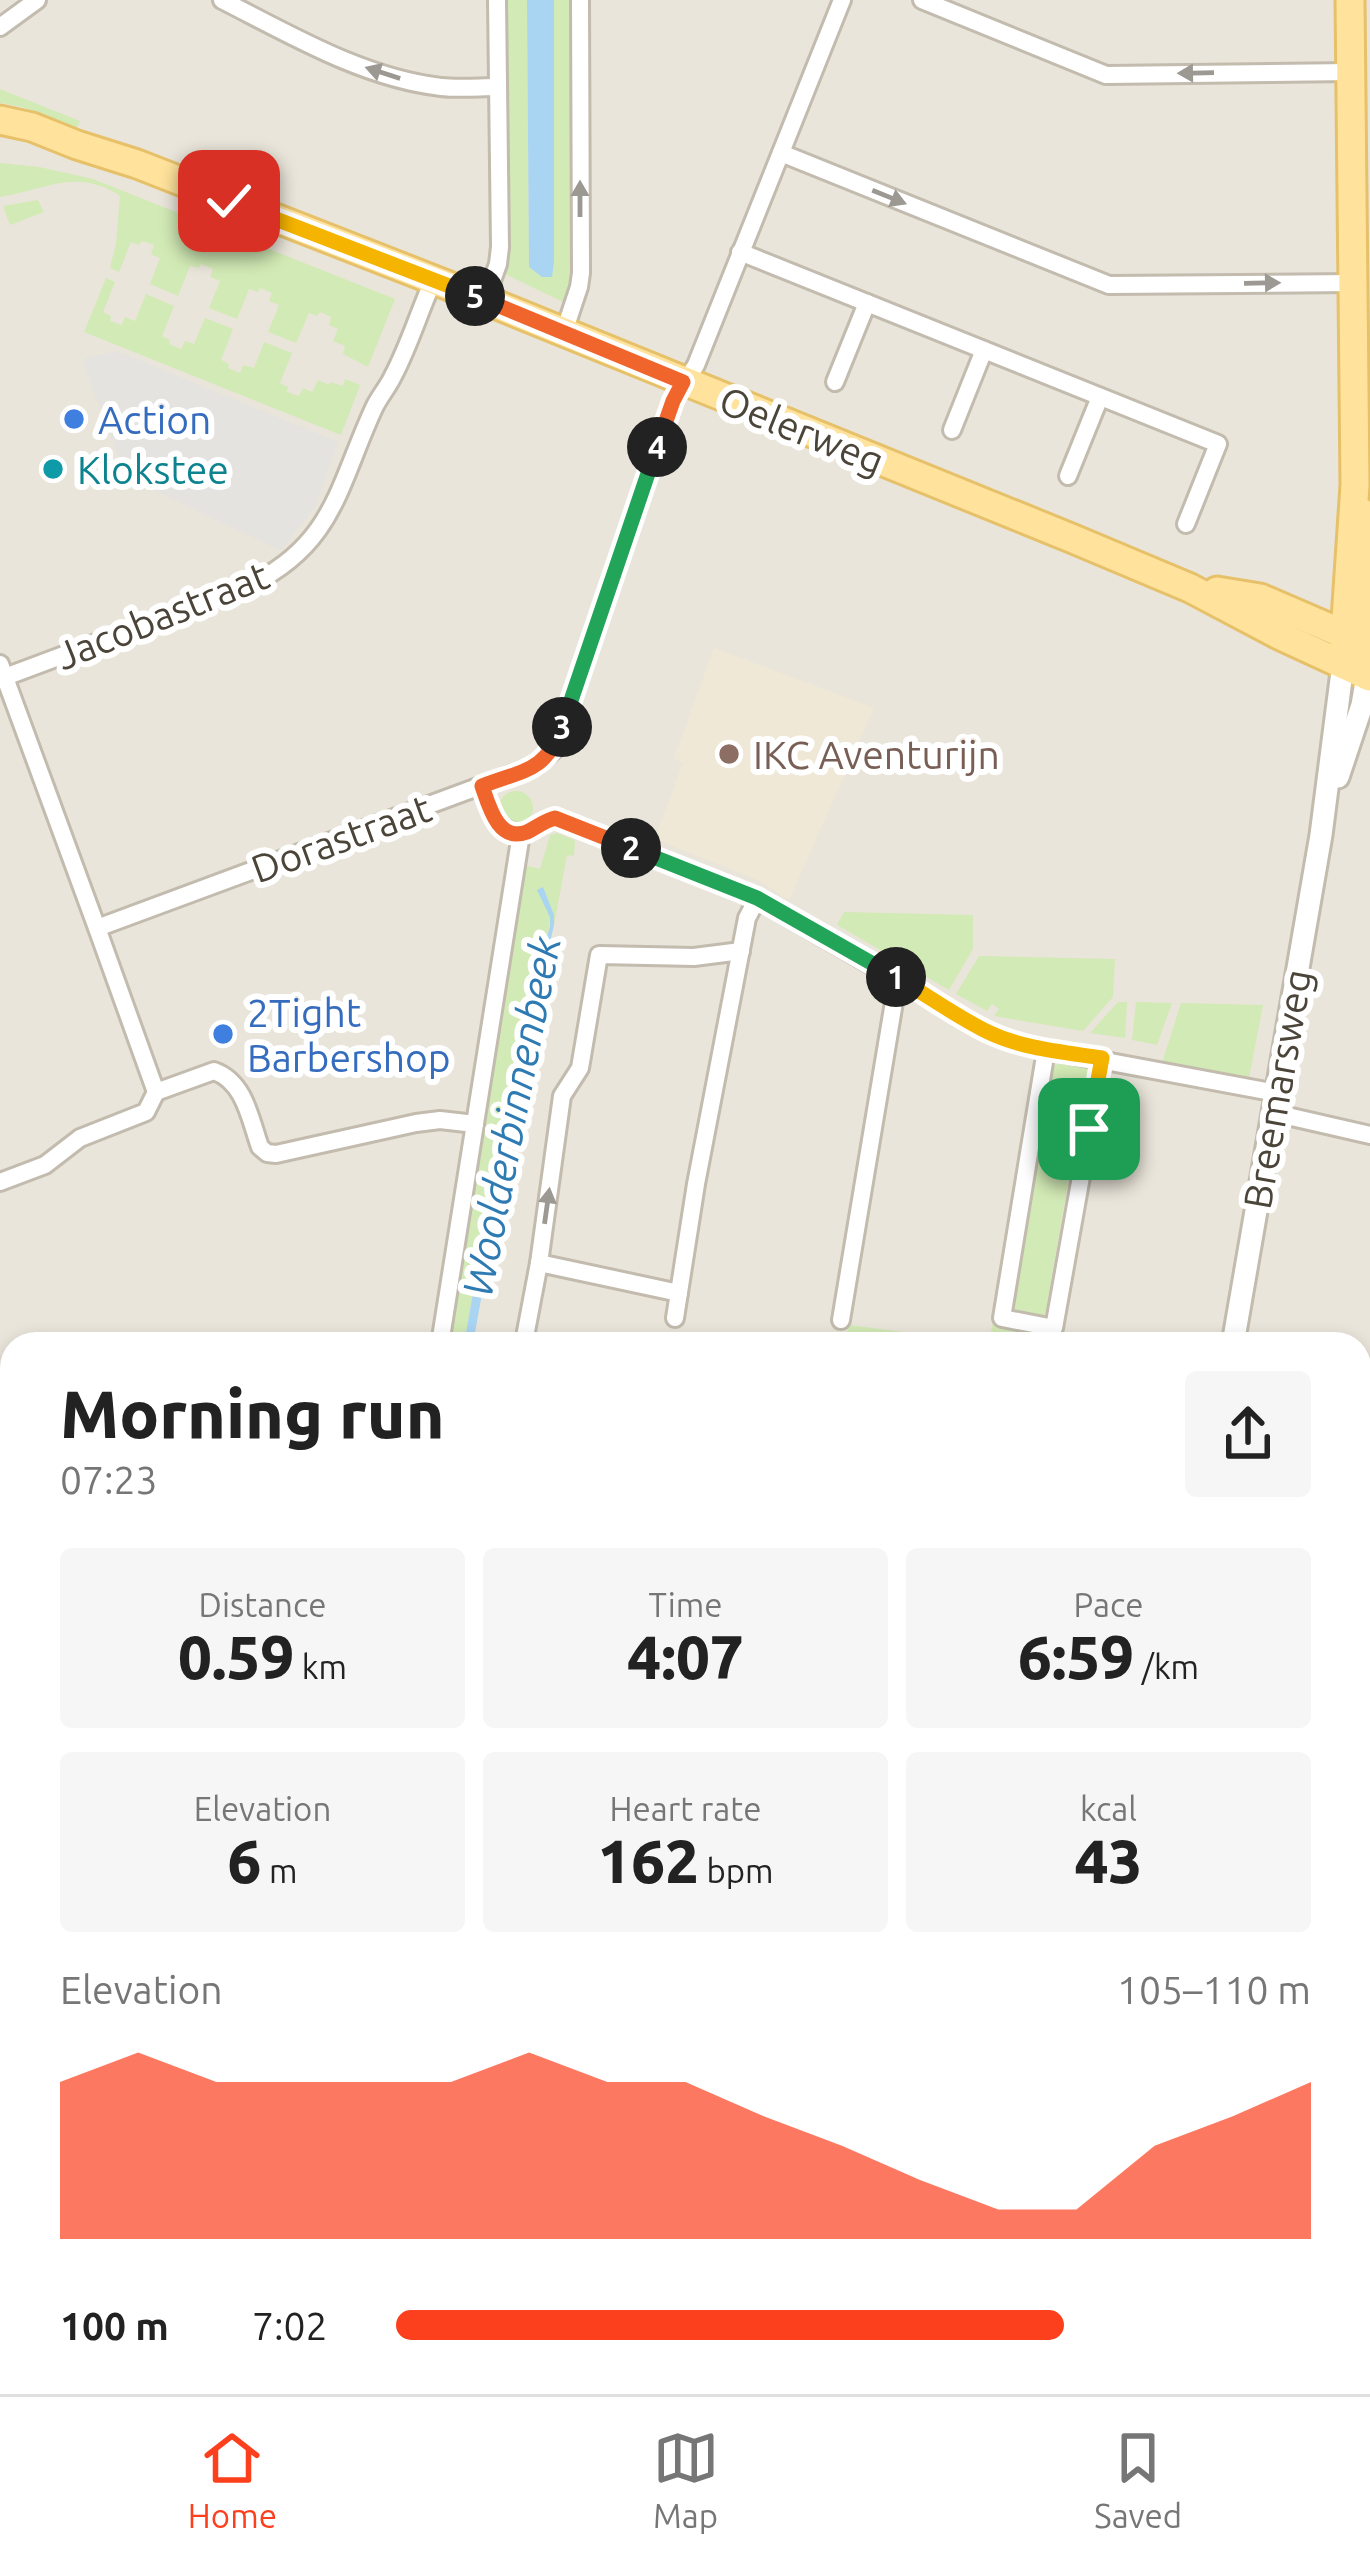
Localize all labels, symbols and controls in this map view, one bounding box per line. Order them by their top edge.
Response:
one-way arrow [364,62,401,81]
one-way arrow [1176,64,1214,83]
pin [178,150,280,252]
icon: check [196,168,262,234]
one-way arrow [571,179,590,217]
one-way arrow [872,188,908,207]
pin: 5 [445,266,505,326]
one-way arrow [1244,274,1282,293]
text: 5 [466,277,484,314]
street label: Oelerweg [714,378,890,482]
place label: Action [98,398,211,441]
marker: Action [61,406,87,432]
pin: 4 [627,417,687,477]
text: 4 [648,428,666,465]
place label: Klokstee [77,448,229,491]
marker: Klokstee [40,456,66,482]
street label: Jacobastraat [49,553,275,677]
pin: 3 [532,697,592,757]
text: 3 [553,708,571,745]
place label: IKC Aventurijn [753,733,1000,776]
marker: IKC Aventurijn [716,741,742,767]
street label: Dorastraat [246,786,436,890]
pin: 2 [601,818,661,878]
text: 2 [622,829,640,866]
water label: Woolderbinnenbeek [453,931,569,1300]
pin: 1 [866,947,926,1007]
text: 1 [887,958,905,995]
street label: Breemarsweg [1235,966,1319,1212]
place label: 2Tight Barbershop [247,991,451,1079]
marker: 2Tight Barbershop [210,1021,236,1047]
pin [1038,1078,1140,1180]
icon: arrive [1056,1096,1122,1162]
one-way arrow [538,1187,557,1224]
button: share [1185,1371,1311,1497]
text: Morning run [60,1376,445,1450]
text: 07:23 [60,1458,158,1501]
text: Distance [199,1586,326,1623]
text: Time [649,1586,722,1623]
text: Pace [1074,1586,1143,1623]
text: 0.59 [178,1623,294,1690]
text: 4:07 [627,1623,744,1690]
text: 6:59 [1018,1623,1134,1690]
text: km [294,1648,347,1685]
text: /km [1134,1648,1199,1685]
text: Elevation [194,1790,331,1827]
text: Heart rate [610,1790,761,1827]
text: kcal [1080,1790,1137,1827]
text: 6 [228,1827,261,1894]
text: 162 [597,1827,699,1894]
text: 43 [1075,1827,1142,1894]
text: m [261,1852,297,1889]
text: bpm [699,1852,774,1889]
text: Elevation [60,1968,223,2011]
text: 105–110 m [1117,1968,1311,2011]
text: 100 m [60,2304,169,2347]
text: 7:02 [252,2304,328,2347]
tab: Home [188,2425,277,2534]
tab: Map [653,2425,719,2534]
tab: Saved [1094,2425,1182,2534]

